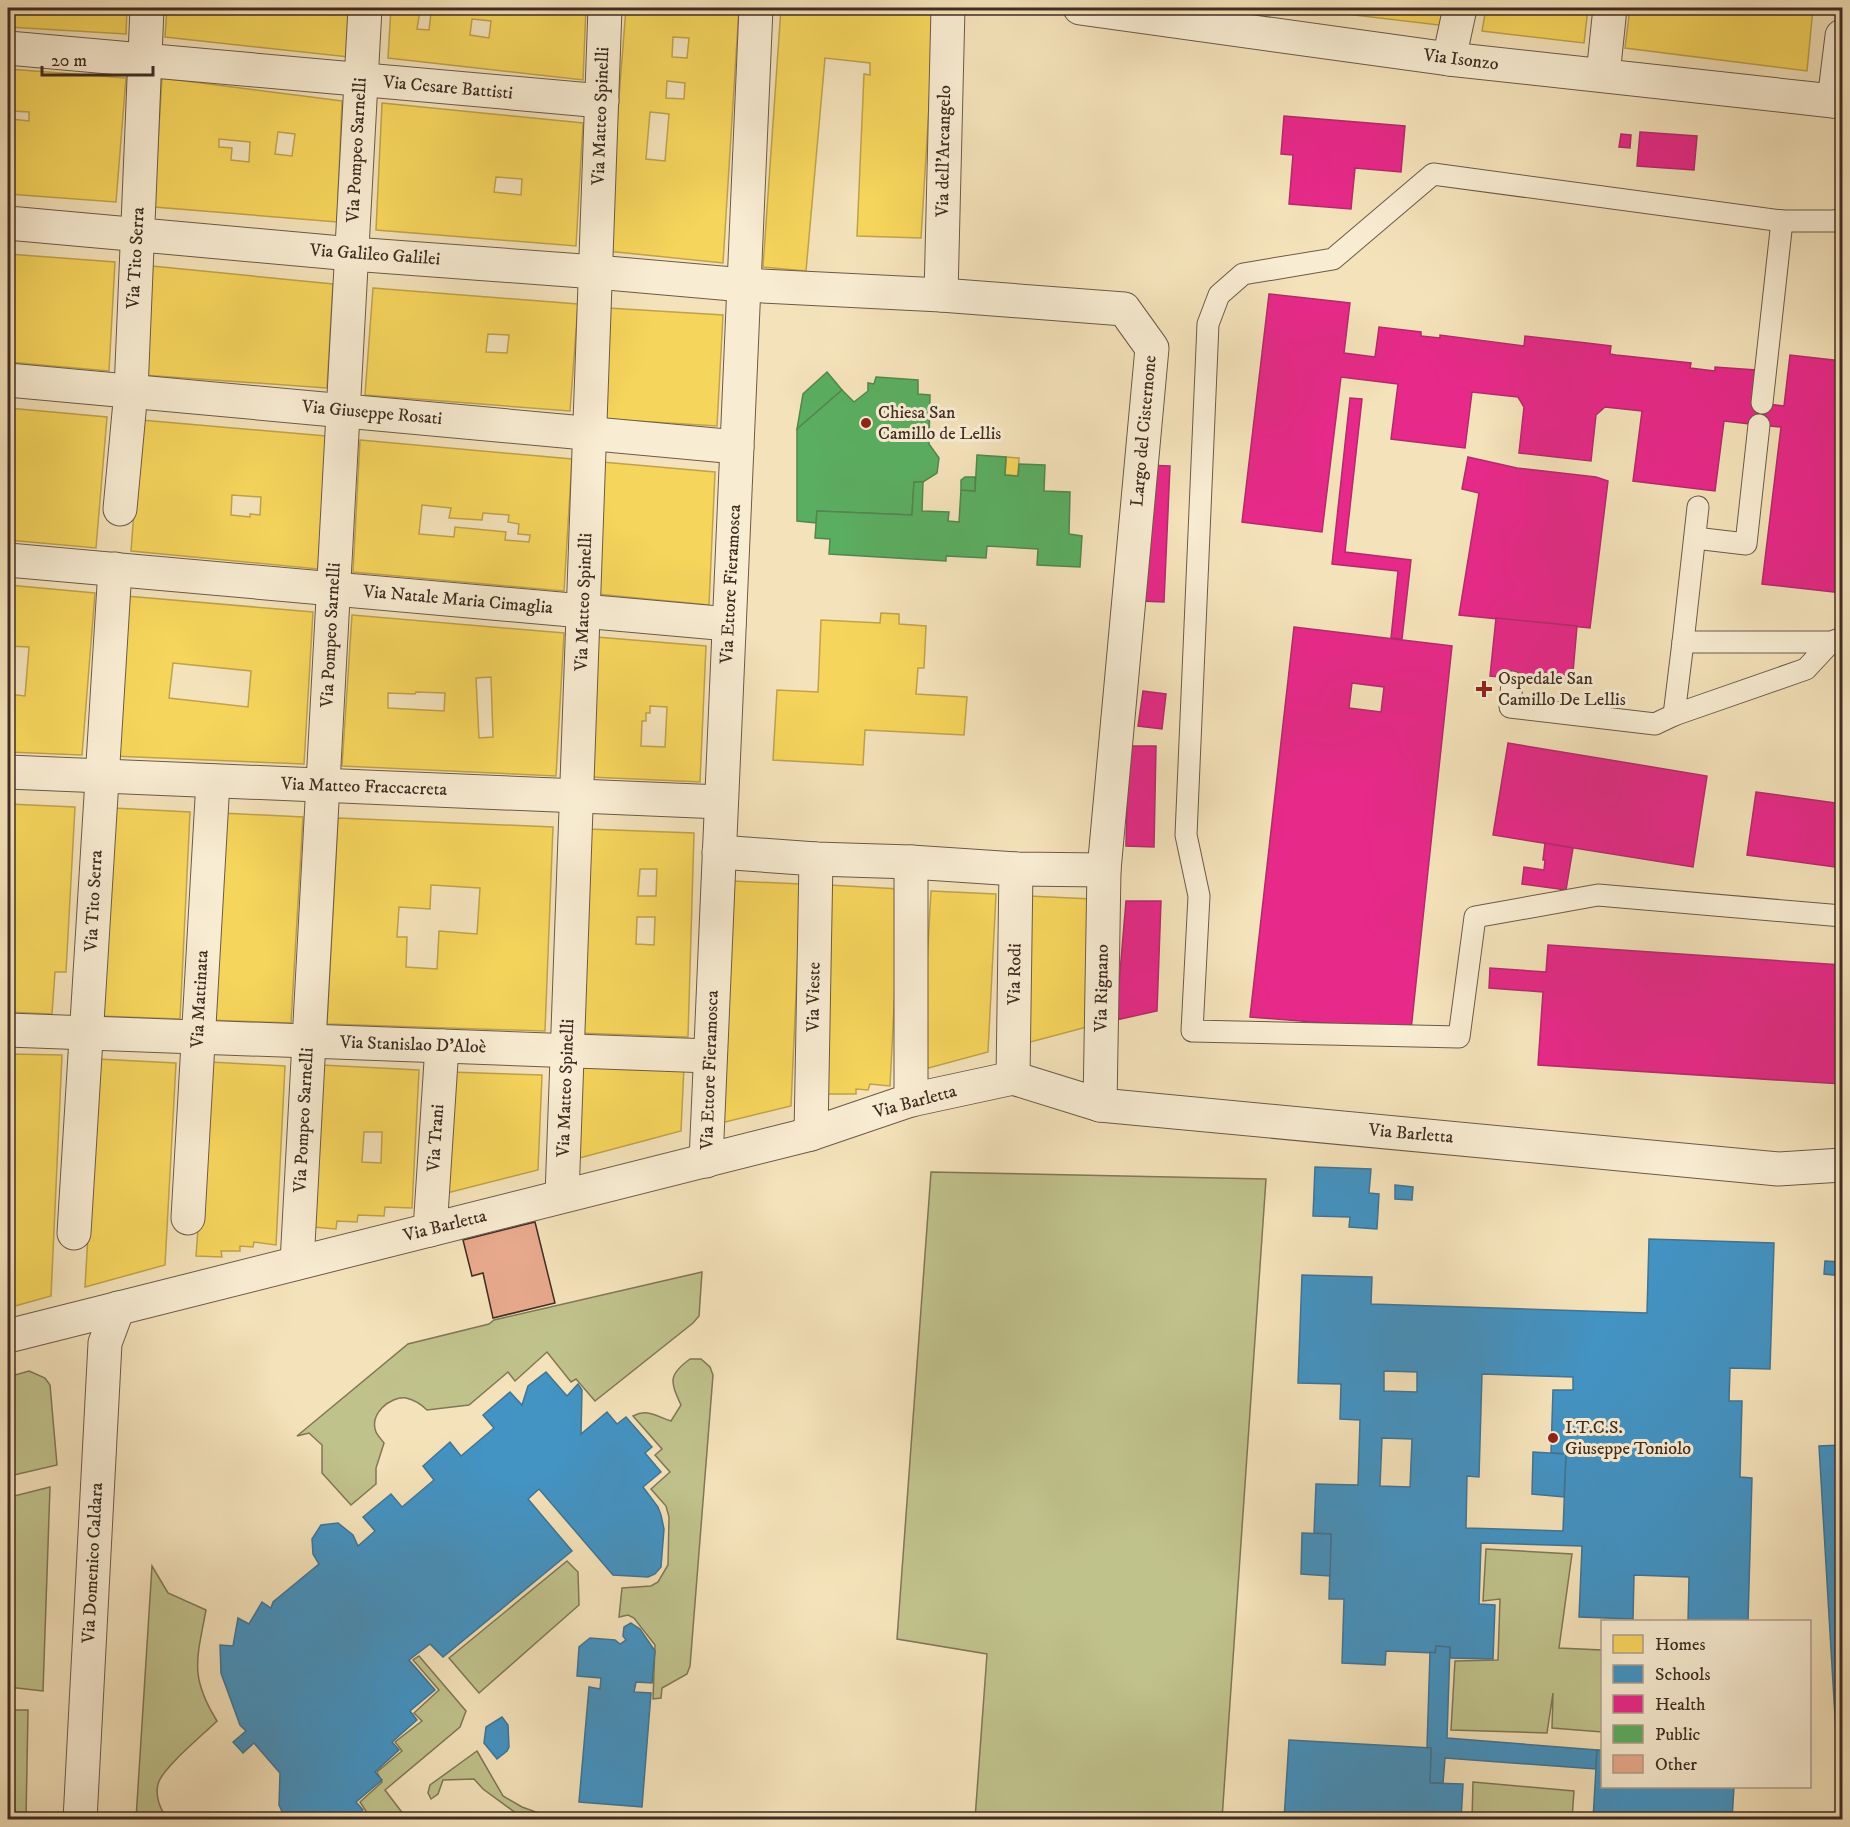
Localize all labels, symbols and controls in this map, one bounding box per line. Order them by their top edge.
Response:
scale bar [42,39,153,77]
street label: Via Isonzo [1421,44,1500,76]
street label: Via Matteo Spinelli [588,46,614,187]
text: 20 m [51,50,87,72]
street label: Via Cesare Battisti [381,71,514,105]
street label: Via Pompeo Sarnelli [342,77,372,224]
street label: Via dell'Arcangelo [932,85,956,218]
street label: Via Tito Serra [122,206,150,310]
street label: Via Galileo Galilei [308,239,441,271]
street label: Largo del Cisternone [1126,354,1162,508]
street label: Via Giuseppe Rosati [300,396,443,430]
place label: Chiesa San Camillo de Lellis [878,402,1001,445]
marker: Chiesa San Camillo de Lellis [859,416,873,430]
street label: Via Ettore Fieramosca [716,503,746,665]
street label: Via Matteo Spinelli [571,532,597,673]
street label: Via Pompeo Sarnelli [316,562,346,709]
street label: Via Natale Maria Cimaglia [361,581,554,619]
place label: Ospedale San Camillo De Lellis [1498,668,1626,711]
marker: Ospedale San Camillo De Lellis [1475,680,1493,698]
street label: Via Matteo Fraccacreta [280,773,448,801]
street label: Via Tito Serra [80,849,108,953]
street label: Via Rodi [1003,943,1027,1006]
street label: Via Rignano [1090,944,1114,1033]
street label: Via Mattinata [186,949,214,1050]
street label: Via Vieste [802,962,826,1033]
street label: Via Ettore Fieramosca [696,990,724,1151]
street label: Via Matteo Spinelli [553,1018,579,1159]
street label: Via Stanislao D'Aloè [338,1031,487,1059]
street label: Via Pompeo Sarnelli [289,1047,319,1194]
street label: Via Barletta [870,1080,959,1124]
street label: Via Trani [423,1104,449,1173]
street label: Via Barletta [1367,1119,1455,1149]
street label: Via Barletta [400,1205,489,1247]
place label: I.T.C.S. Giuseppe Toniolo [1565,1417,1691,1460]
marker: I.T.C.S. Giuseppe Toniolo [1546,1431,1560,1445]
street label: Via Domenico Caldara [78,1482,108,1645]
legend [1601,1620,1811,1788]
text: Homes [1655,1634,1706,1656]
text: Schools [1655,1664,1710,1686]
text: Health [1655,1694,1706,1716]
text: Public [1655,1724,1701,1746]
text: Other [1655,1754,1697,1776]

